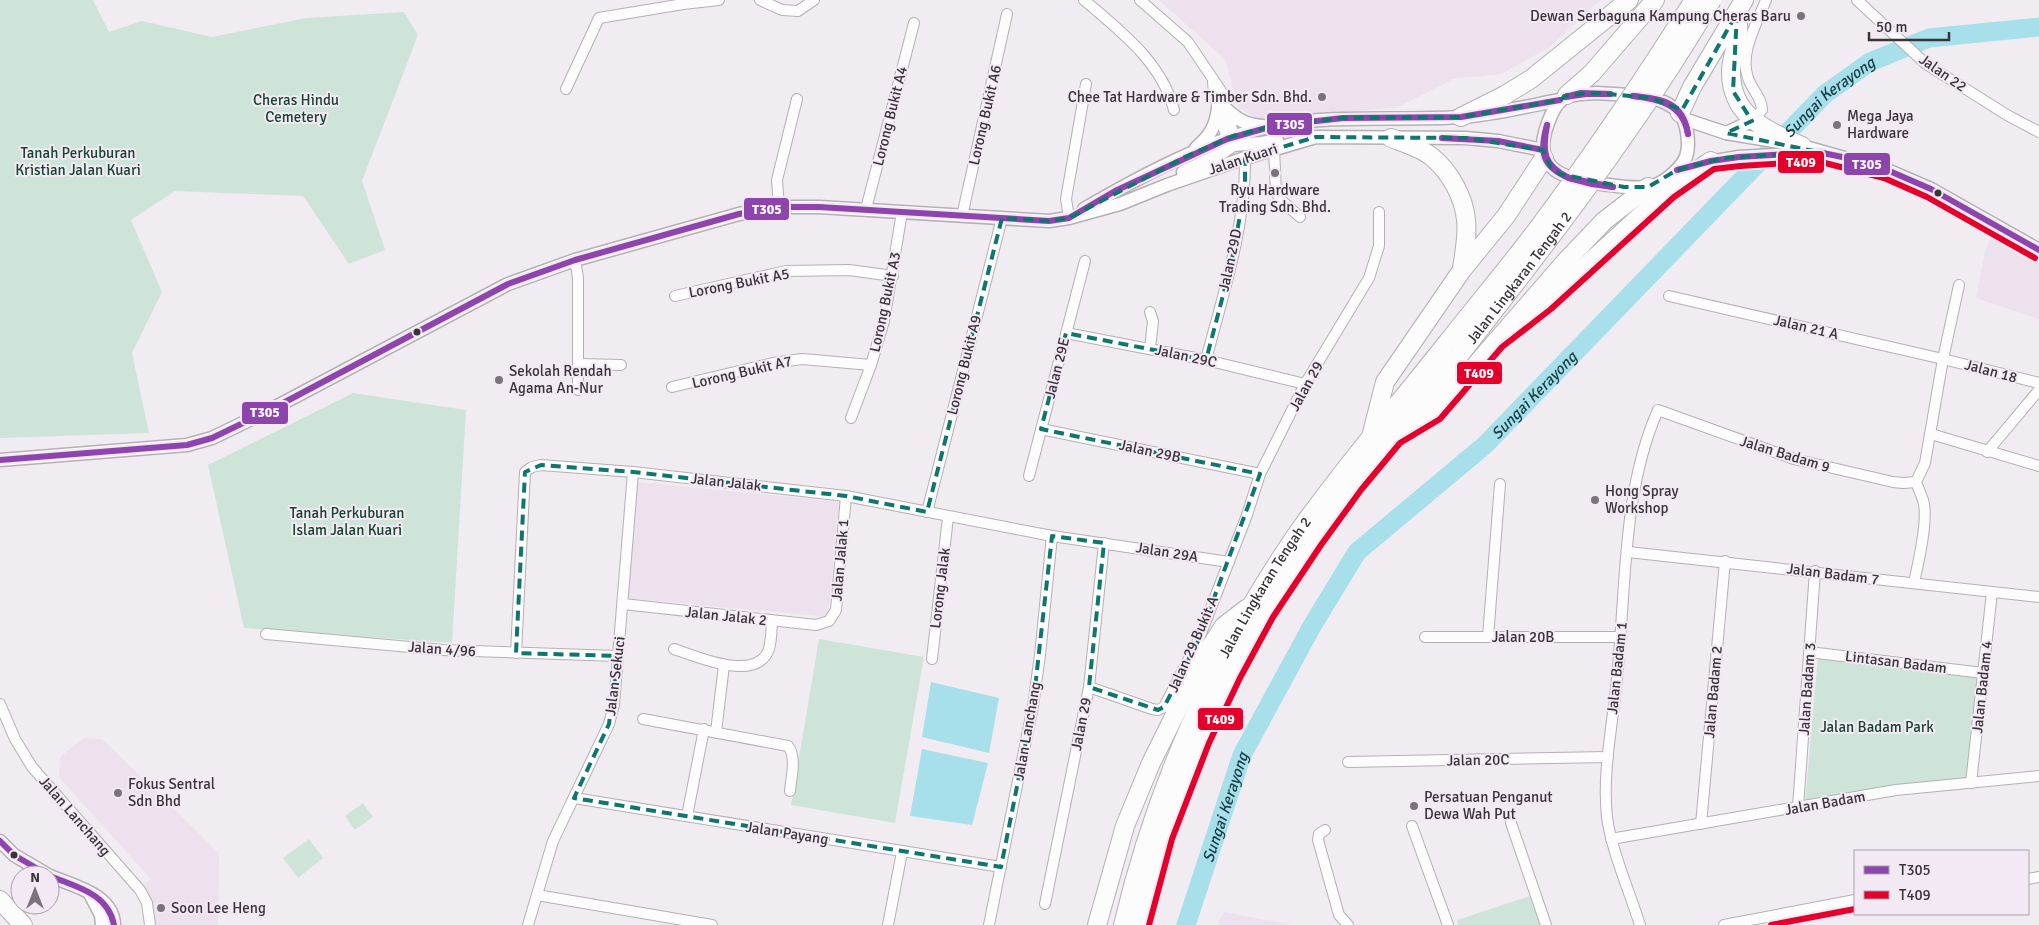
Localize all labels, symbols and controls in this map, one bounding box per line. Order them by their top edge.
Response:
place label: Dewan Serbaguna Kampung Cheras Baru [1530,7,1791,25]
marker: Dewan Serbaguna Kampung Cheras Baru [1795,10,1807,22]
scale bar [1869,10,1949,42]
text: 50 m [1876,18,1907,36]
street label: Jalan 22 [1916,50,1970,96]
water label: Sungai Kerayong [1779,52,1880,142]
street label: Lorong Bukit A6 [965,63,1005,167]
street label: Lorong Bukit A4 [869,64,911,168]
place label: Chee Tat Hardware & Timber Sdn. Bhd. [1068,88,1312,106]
park label: Cheras Hindu Cemetery [253,91,339,126]
marker: Chee Tat Hardware & Timber Sdn. Bhd. [1316,91,1328,103]
place label: Mega Jaya Hardware [1847,107,1914,142]
line badge: T305 [1266,112,1313,136]
text: T305 [1275,116,1305,133]
marker: Mega Jaya Hardware [1831,119,1843,131]
street label: Jalan Kuari [1206,139,1280,179]
park label: Tanah Perkuburan Kristian Jalan Kuari [15,144,141,179]
line badge: T409 [1777,150,1825,174]
line badge: T305 [1843,152,1891,176]
text: T409 [1786,154,1816,171]
text: T305 [1852,156,1882,173]
marker: Ryu Hardware Trading Sdn. Bhd. [1269,167,1281,179]
place label: Ryu Hardware Trading Sdn. Bhd. [1219,181,1331,216]
unlabelled marker [1933,188,1943,198]
line badge: T305 [743,197,790,221]
text: T305 [752,201,782,218]
street label: Jalan Lingkaran Tengah 2 [1463,208,1575,348]
street label: Jalan 29D [1215,227,1245,293]
street label: Lorong Bukit A3 [866,250,904,354]
street label: Lorong Bukit A5 [687,264,791,302]
street label: Jalan 21 A [1772,311,1840,343]
street label: Lorong Bukit A9 [943,313,985,417]
unlabelled marker [412,327,422,337]
street label: Jalan 29E [1041,336,1073,400]
street label: Jalan 29C [1153,341,1219,371]
water label: Sungai Kerayong [1487,346,1582,444]
street label: Lorong Bukit A7 [690,352,794,392]
street label: Jalan 18 [1963,355,2019,387]
street label: Jalan 29 [1285,358,1327,414]
line badge: T409 [1456,361,1503,385]
place label: Sekolah Rendah Agama An-Nur [509,362,612,397]
text: T409 [1464,365,1494,382]
marker: Sekolah Rendah Agama An-Nur [493,374,505,386]
line badge: T305 [241,401,289,425]
text: T305 [250,404,280,421]
street label: Jalan Badam 9 [1738,432,1832,476]
street label: Jalan 29B [1117,436,1183,466]
street label: Jalan Jalak [690,469,763,495]
place label: Hong Spray Workshop [1605,482,1678,517]
marker: Hong Spray Workshop [1589,494,1601,506]
park label: Tanah Perkuburan Islam Jalan Kuari [289,504,405,539]
street label: Jalan Lingkaran Tengah 2 [1215,514,1315,661]
street label: Jalan Jalak 1 [827,518,853,602]
street label: Jalan 29A [1135,538,1199,566]
street label: Lorong Jalak [926,546,954,629]
street label: Jalan Badam 7 [1786,559,1880,589]
street label: Jalan 29 Bukit A [1164,593,1222,695]
street label: Jalan Jalak 2 [684,603,768,629]
street label: Jalan Badam 1 [1603,621,1631,715]
street label: Jalan 20B [1492,628,1554,646]
street label: Jalan Sekuci [601,635,629,717]
street label: Jalan 4/96 [407,638,477,660]
street label: Jalan Badam 4 [1968,640,1996,734]
street label: Jalan Badam 3 [1795,642,1819,736]
street label: Jalan Badam 2 [1700,645,1726,739]
street label: Lintasan Badam [1844,647,1948,677]
street label: Jalan Lanchang [1009,680,1045,782]
street label: Jalan 29 [1067,696,1095,752]
line badge: T409 [1197,707,1244,731]
text: T409 [1205,711,1235,728]
park label: Jalan Badam Park [1820,718,1934,736]
water label: Sungai Kerayong [1198,748,1254,865]
street label: Jalan 20C [1446,750,1510,770]
street label: Jalan Lanchang [35,772,115,860]
place label: Fokus Sentral Sdn Bhd [128,775,215,810]
marker: Fokus Sentral Sdn Bhd [112,787,124,799]
street label: Jalan Badam [1783,787,1867,819]
place label: Persatuan Penganut Dewa Wah Put [1424,788,1553,823]
marker: Persatuan Penganut Dewa Wah Put [1408,800,1420,812]
street label: Jalan Payang [744,818,830,848]
unlabelled marker [9,850,19,860]
legend [1854,850,2029,915]
text: T305 [1899,861,1931,879]
north arrow [10,865,60,915]
text: N [30,869,40,886]
text: T409 [1899,886,1931,904]
place label: Soon Lee Heng [171,899,266,917]
marker: Soon Lee Heng [155,902,167,914]

